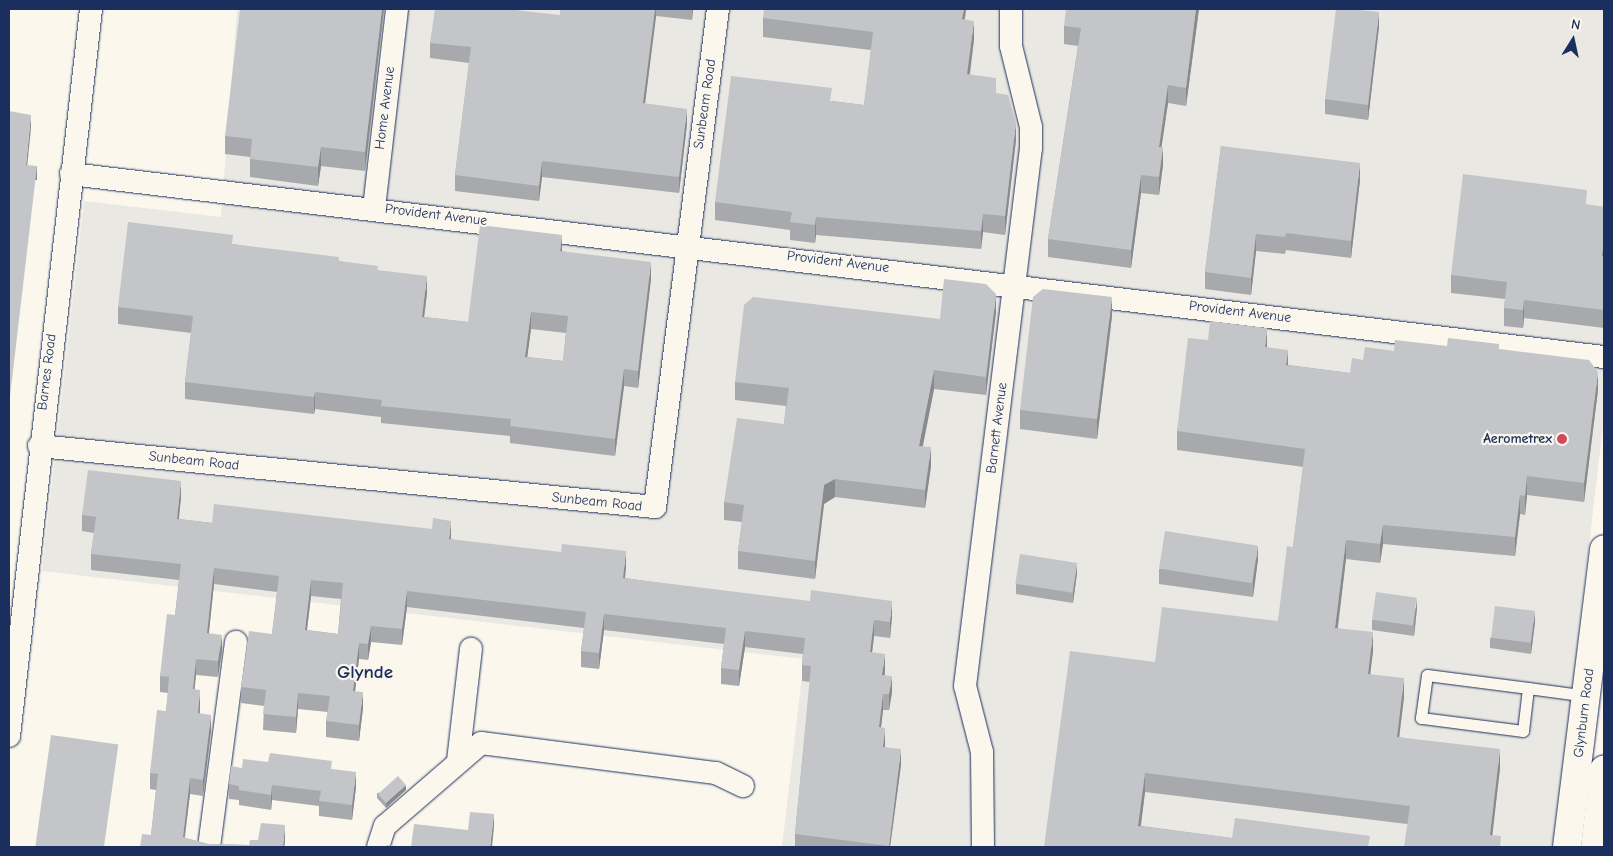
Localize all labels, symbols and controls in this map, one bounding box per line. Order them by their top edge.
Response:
north arrow [1548,15,1598,65]
text: N [1570,16,1582,34]
street label: Sunbeam Road [690,58,720,150]
street label: Home Avenue [372,66,398,150]
street label: Provident Avenue [384,200,488,230]
street label: Provident Avenue [786,247,890,277]
street label: Provident Avenue [1188,297,1292,327]
street label: Barnes Road [34,333,60,411]
street label: Barnett Avenue [983,382,1011,474]
place label: Aerometrex [1483,431,1552,447]
marker: Aerometrex [1556,433,1568,445]
street label: Sunbeam Road [148,448,240,474]
street label: Sunbeam Road [551,489,643,515]
district label: Glynde [337,662,393,684]
street label: Glynburn Road [1570,667,1598,759]

